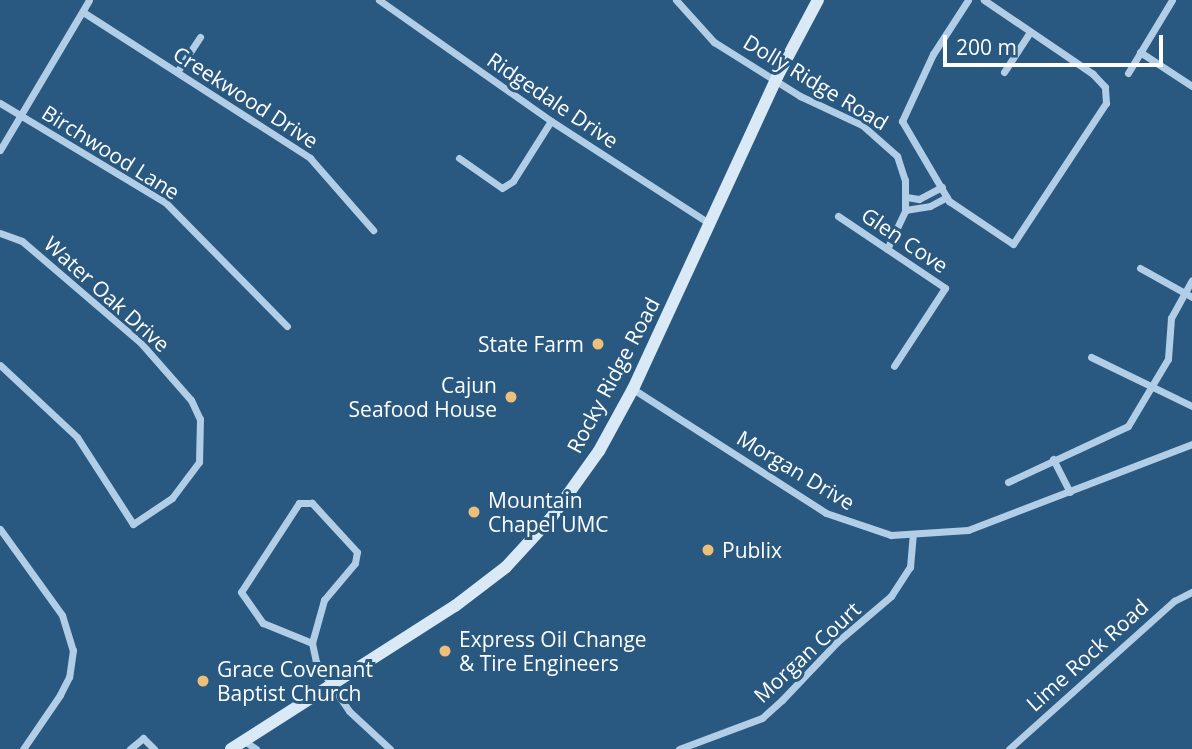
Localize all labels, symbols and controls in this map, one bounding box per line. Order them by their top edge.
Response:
scale bar [947,21,1168,65]
street label: Dolly Ridge Road [739,29,893,135]
text: 200 m [956,33,1017,61]
street label: Creekwood Drive [169,41,323,153]
street label: Ridgedale Drive [483,47,623,153]
street label: Birchwood Lane [38,100,184,204]
street label: Glen Cove [857,202,953,278]
street label: Water Oak Drive [39,231,175,357]
street label: Rocky Ridge Road [561,293,665,457]
place label: State Farm [478,331,584,357]
marker: State Farm [590,336,606,352]
place label: Cajun Seafood House [349,372,497,422]
marker: Cajun Seafood House [503,389,519,405]
street label: Morgan Drive [733,425,859,515]
place label: Mountain Chapel UMC [488,487,609,537]
marker: Mountain Chapel UMC [466,504,482,520]
place label: Publix [722,537,782,563]
marker: Publix [700,542,716,558]
street label: Lime Rock Road [1021,594,1153,716]
street label: Morgan Court [749,596,865,708]
place label: Express Oil Change & Tire Engineers [459,626,647,676]
marker: Express Oil Change & Tire Engineers [437,643,453,659]
place label: Grace Covenant Baptist Church [217,656,373,706]
marker: Grace Covenant Baptist Church [195,673,211,689]

